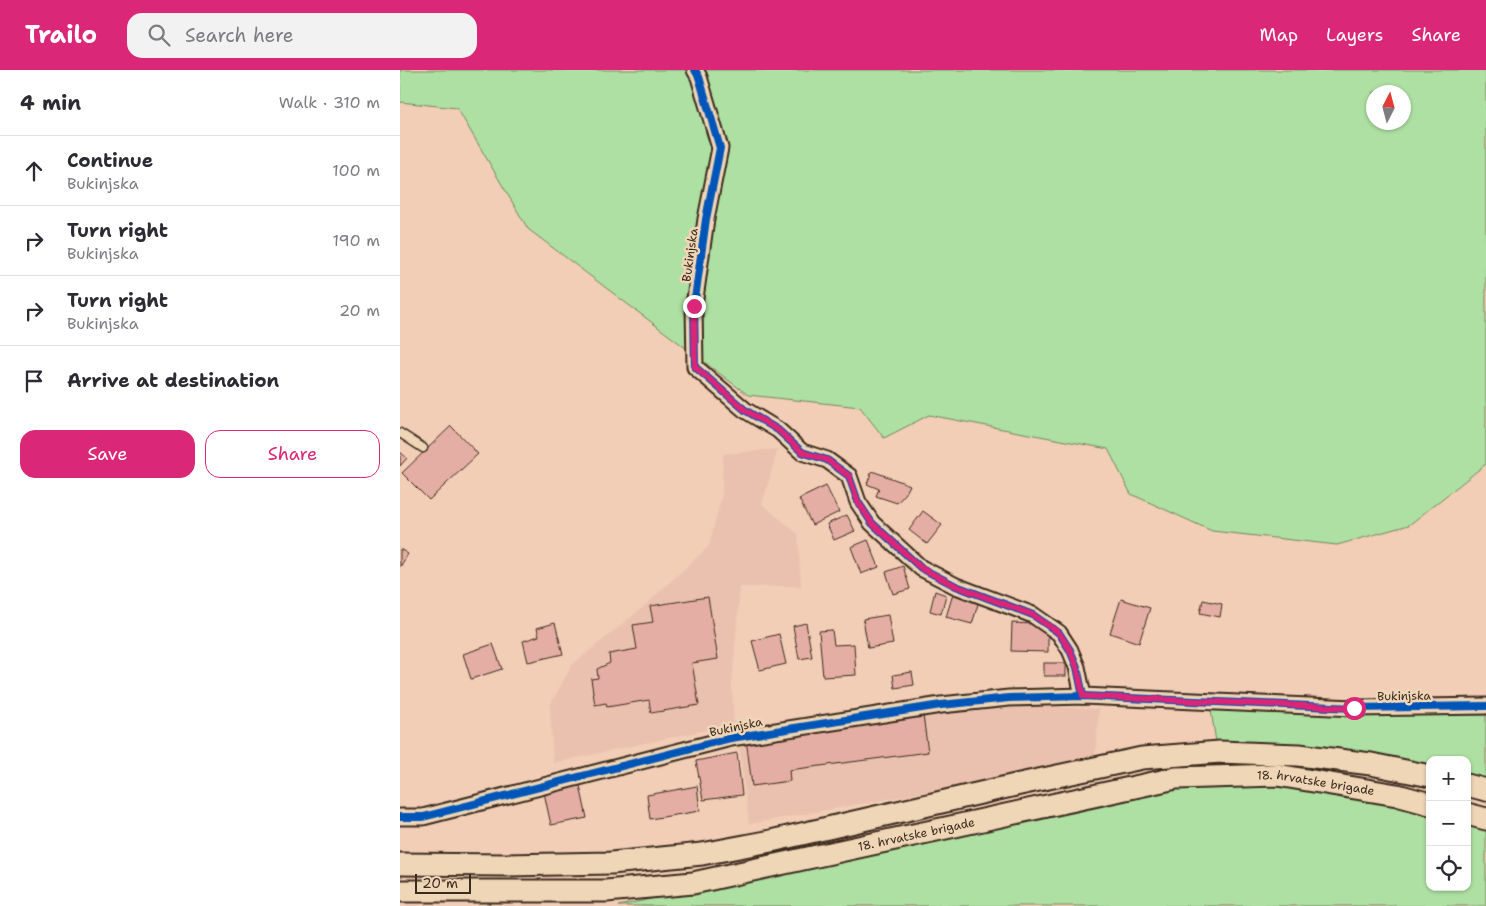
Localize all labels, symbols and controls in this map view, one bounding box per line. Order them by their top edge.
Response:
search box [127,13,477,58]
text: Trailo [25,19,97,51]
icon: search [145,21,173,49]
text: Search here [185,23,294,48]
text: Map [1260,23,1298,47]
text: Layers [1326,23,1383,47]
text: Share [1411,23,1461,47]
north arrow [1366,85,1411,130]
text: 4 min [20,89,81,117]
text: Walk · 310 m [279,92,380,113]
text: Continue [67,148,153,173]
icon: ahead [20,157,48,185]
text: 100 m [332,160,380,181]
text: Bukinjska [67,173,139,194]
text: Turn right [67,218,168,243]
icon: right [20,227,48,255]
street label: Bukinjska [678,227,702,283]
text: 190 m [333,230,380,251]
text: Bukinjska [67,243,139,264]
text: Turn right [67,288,168,313]
route end [683,295,706,318]
icon: right [20,297,48,325]
text: 20 m [339,300,380,321]
text: Bukinjska [67,313,139,334]
icon: arrive [20,367,48,395]
text: Arrive at destination [67,368,279,393]
button: Save [20,430,195,478]
button: Share [205,430,380,478]
street label: Bukinjska [1377,688,1432,704]
route start [1343,697,1366,720]
street label: Bukinjska [708,713,765,740]
map controls [1426,756,1471,891]
button: + [1426,756,1471,801]
street label: 18. hrvatske brigade [1257,767,1376,799]
button: − [1426,801,1471,846]
street label: 18. hrvatske brigade [857,814,976,855]
button: locate [1426,846,1471,891]
scale bar [415,871,471,894]
text: 20 m [422,874,458,892]

